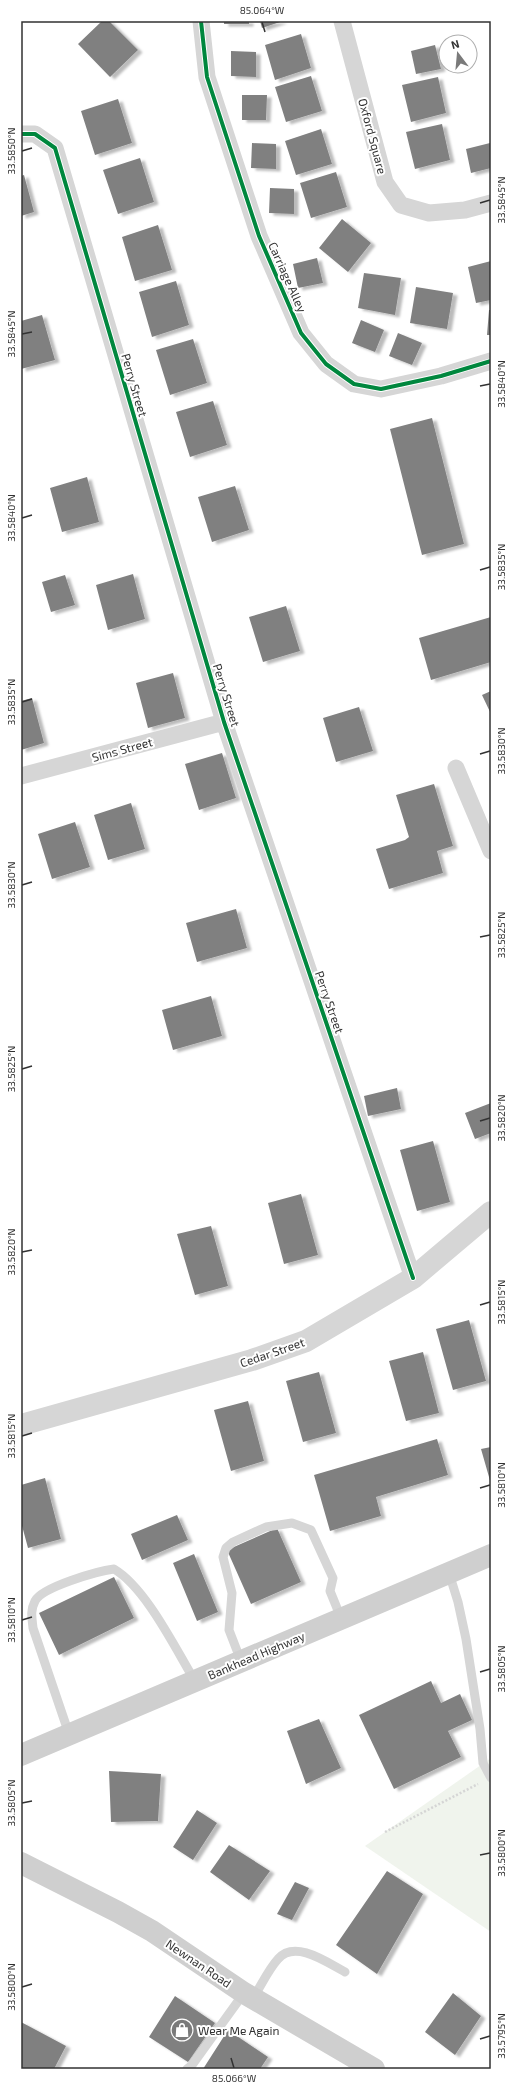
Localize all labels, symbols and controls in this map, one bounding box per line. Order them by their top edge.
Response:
text: 85.064°W [240,4,285,16]
north arrow [438,34,478,74]
text: N [449,37,461,51]
street label: Oxford Square [356,97,390,175]
text: 33.5850°N [5,128,17,174]
text: 33.5845°N [495,176,507,224]
street label: Carriage Alley [266,240,310,315]
text: 33.5845°N [5,310,17,358]
street label: Perry Street [119,352,151,419]
text: 33.5840°N [495,360,507,408]
text: 33.5840°N [5,494,17,542]
text: 33.5835°N [495,544,507,590]
street label: Perry Street [211,662,243,729]
text: 33.5835°N [5,679,17,725]
text: 33.5830°N [495,727,507,775]
street label: Sims Street [90,734,154,764]
text: 33.5830°N [5,861,17,909]
text: 33.5825°N [495,912,507,958]
street label: Perry Street [313,969,347,1035]
text: 33.5825°N [5,1046,17,1092]
text: 33.5820°N [495,1094,507,1142]
text: 33.5820°N [5,1228,17,1276]
text: 33.5815°N [495,1280,507,1324]
street label: Cedar Street [238,1334,307,1370]
text: 33.5815°N [5,1414,17,1458]
text: 33.5810°N [495,1462,507,1508]
text: 33.5810°N [5,1597,17,1643]
street label: Bankhead Highway [205,1628,307,1682]
text: 33.5805°N [495,1646,507,1692]
text: 33.5805°N [5,1780,17,1826]
text: 33.5800°N [495,1829,507,1877]
street label: Newnan Road [164,1936,234,1990]
text: 33.5800°N [5,1963,17,2011]
text: 33.5795°N [495,2013,507,2059]
shop icon: Wear Me Again [169,2017,195,2043]
place label: Wear Me Again [198,2023,279,2037]
text: 85.066°W [212,2072,257,2084]

